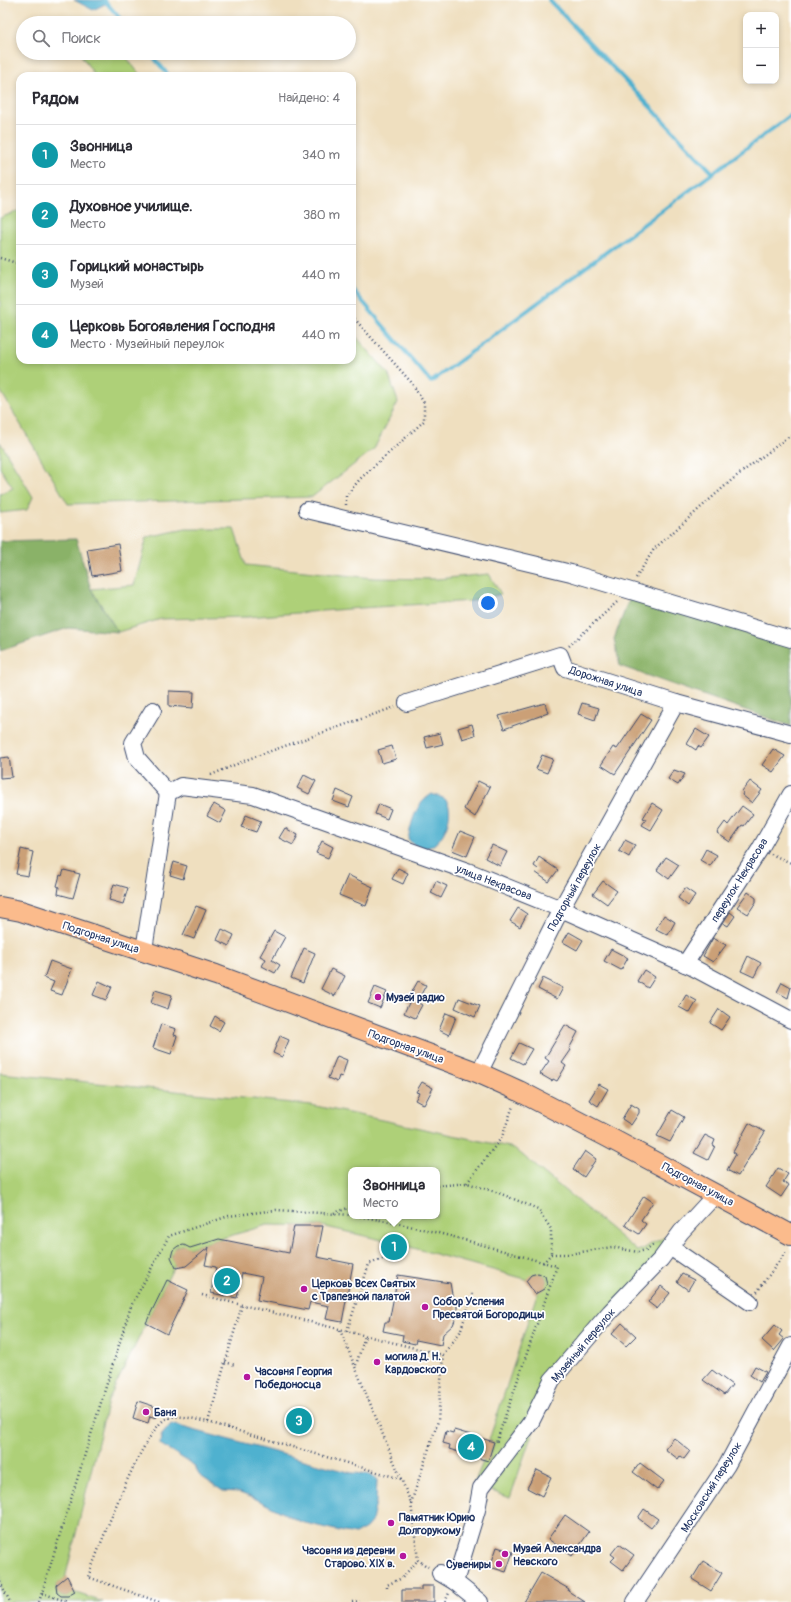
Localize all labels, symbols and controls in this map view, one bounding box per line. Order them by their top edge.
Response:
map controls [743,12,779,84]
button: + [743,12,779,48]
search box [16,16,356,60]
icon: search [30,27,52,49]
text: Поиск [62,29,101,48]
button: − [743,48,779,84]
text: Рядом [32,88,79,109]
text: Найдено: 4 [278,90,340,106]
text: Звонница [70,137,132,156]
text: 1 [42,147,48,163]
text: 340 m [302,147,340,163]
text: Место [70,156,106,172]
text: Духовное училище. [70,197,193,216]
text: 2 [41,207,49,223]
text: 380 m [303,207,340,223]
text: Место [70,216,106,232]
text: Горицкий монастырь [70,257,204,276]
text: 3 [41,267,49,283]
text: 440 m [302,267,340,283]
text: Музей [70,276,104,292]
text: Церковь Богоявления Господня [70,317,275,336]
text: 4 [41,327,49,343]
text: 440 m [302,327,340,343]
text: Место · Музейный переулок [70,336,225,352]
your location [478,593,498,613]
street label: Дорожная улица [567,663,644,699]
street label: переулок Некрасова [708,836,771,925]
street label: Подгорный переулок [545,841,604,933]
street label: улица Некрасова [453,862,534,903]
street label: Подгорная улица [61,919,141,956]
place label: Музей радио [386,991,445,1004]
marker: Музей радио [373,992,383,1002]
street label: Подгорная улица [366,1027,445,1066]
street label: Подгорная улица [660,1160,736,1209]
popup [348,1167,440,1219]
text: Звонница [363,1176,425,1195]
text: Место [363,1195,398,1211]
pin: 1 [381,1232,407,1262]
pin: 2 [214,1266,240,1296]
place label: Церковь Всех Святых с Трапезной палатой [311,1277,416,1303]
marker: Церковь Всех Святых с Трапезной палатой [299,1284,309,1294]
place label: Собор Успения Пресвятой Богородицы [433,1295,544,1321]
marker: Собор Успения Пресвятой Богородицы [420,1302,430,1312]
street label: Музейный переулок [549,1305,618,1385]
place label: могила Д. Н. Кардовского [385,1350,446,1376]
marker: могила Д. Н. Кардовского [372,1357,382,1367]
place label: Часовня Георгия Победоносца [255,1365,332,1391]
marker: Часовня Георгия Победоносца [242,1372,252,1382]
place label: Баня [154,1406,176,1419]
pin: 3 [286,1406,312,1436]
marker: Баня [141,1407,151,1417]
pin: 4 [458,1432,484,1462]
street label: Московский переулок [678,1439,745,1535]
place label: Памятник Юрию Долгорукому [398,1511,476,1537]
marker: Памятник Юрию Долгорукому [386,1518,396,1528]
place label: Музей Александра Невского [513,1542,601,1568]
place label: Часовня из деревни Старово. XIX в. [302,1544,395,1570]
marker: Музей Александра Невского [500,1549,510,1559]
marker: Часовня из деревни Старово. XIX в. [398,1551,408,1561]
place label: Сувениры [446,1558,491,1571]
marker: Сувениры [494,1559,504,1569]

